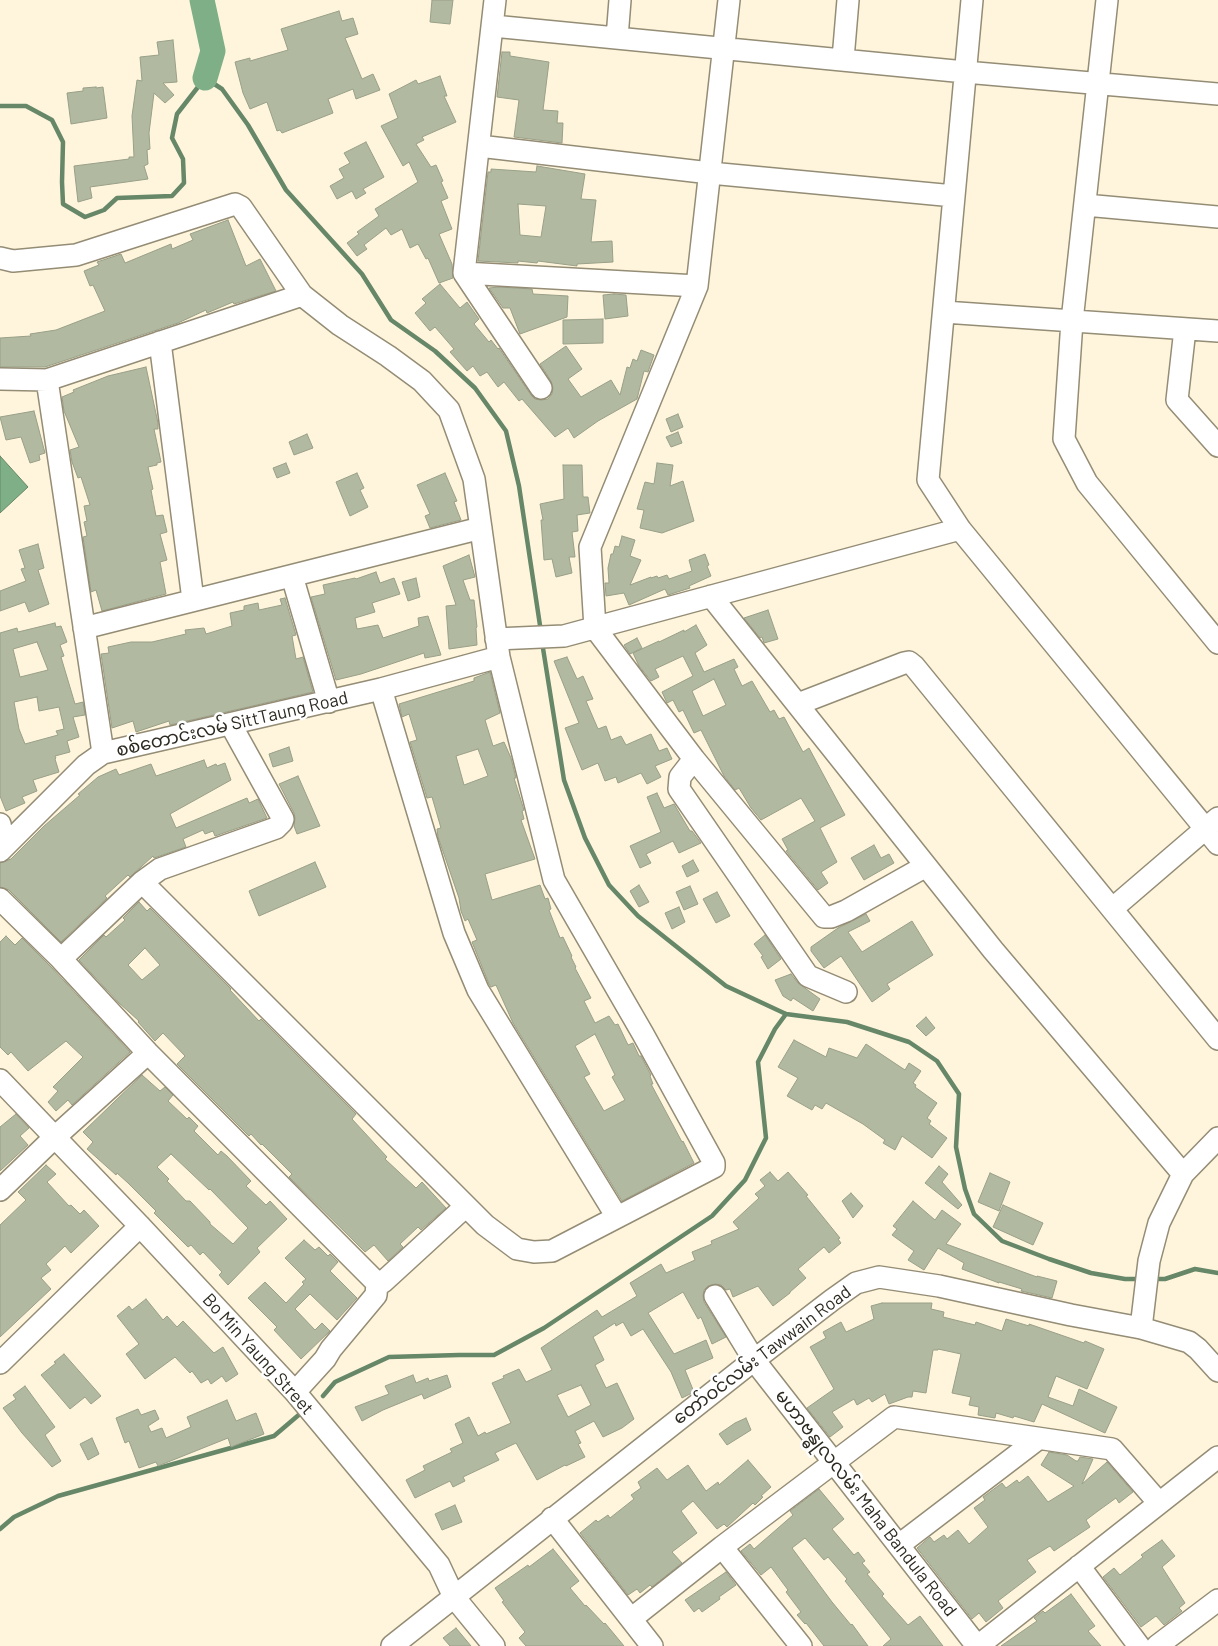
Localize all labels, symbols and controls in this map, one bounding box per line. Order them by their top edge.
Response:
street label: စစ်တောင်းလမ် SittTaung Road [114,687,350,761]
street label: တော်ဝင်လမ်း Tawwain Road [669,1281,855,1429]
street label: Bo Min Yaung Street [198,1289,318,1419]
street label: မဟာဗန္ဓုလလမ်း Maha Bandula Road [771,1385,961,1621]

